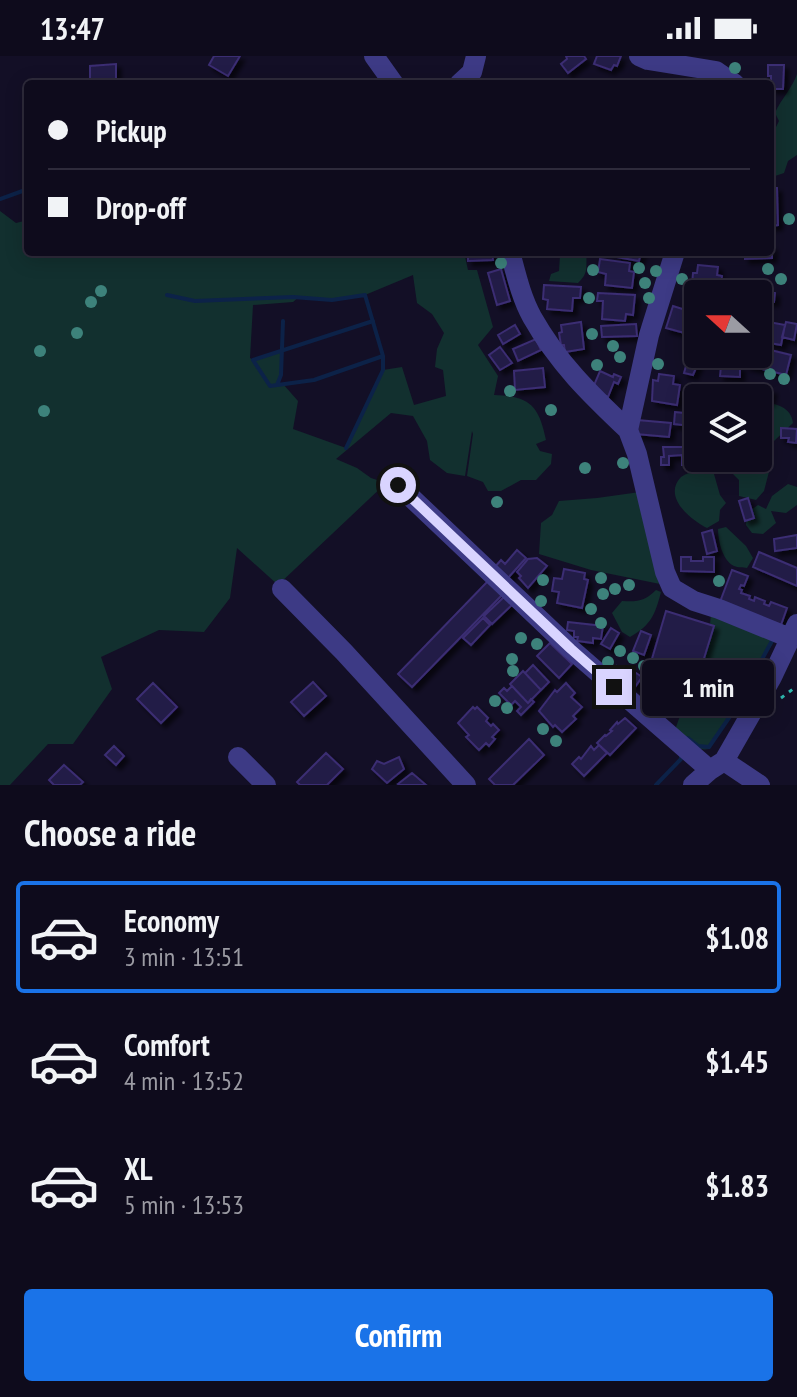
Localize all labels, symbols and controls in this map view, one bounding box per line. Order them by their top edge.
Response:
text: 13:47 [40,9,105,48]
text: Pickup [96,111,167,150]
text: Drop-off [96,188,186,227]
north arrow [684,280,772,368]
map controls [684,280,772,472]
button: layers [684,384,772,472]
route start [380,467,416,503]
callout: 1 min [642,659,774,715]
route end [596,669,632,705]
text: 1 min [682,671,734,704]
text: Choose a ride [24,809,196,856]
icon: car [28,901,100,973]
text: Economy [124,901,219,940]
text: $1.08 [705,918,769,957]
text: 3 min · 13:51 [124,940,244,973]
icon: car [28,1025,100,1097]
text: Comfort [124,1025,210,1064]
text: $1.45 [705,1042,769,1081]
text: 4 min · 13:52 [124,1064,244,1097]
icon: car [28,1149,100,1221]
text: XL [124,1149,153,1188]
text: $1.83 [705,1166,769,1205]
text: 5 min · 13:53 [124,1188,244,1221]
button: Confirm [24,1289,773,1381]

